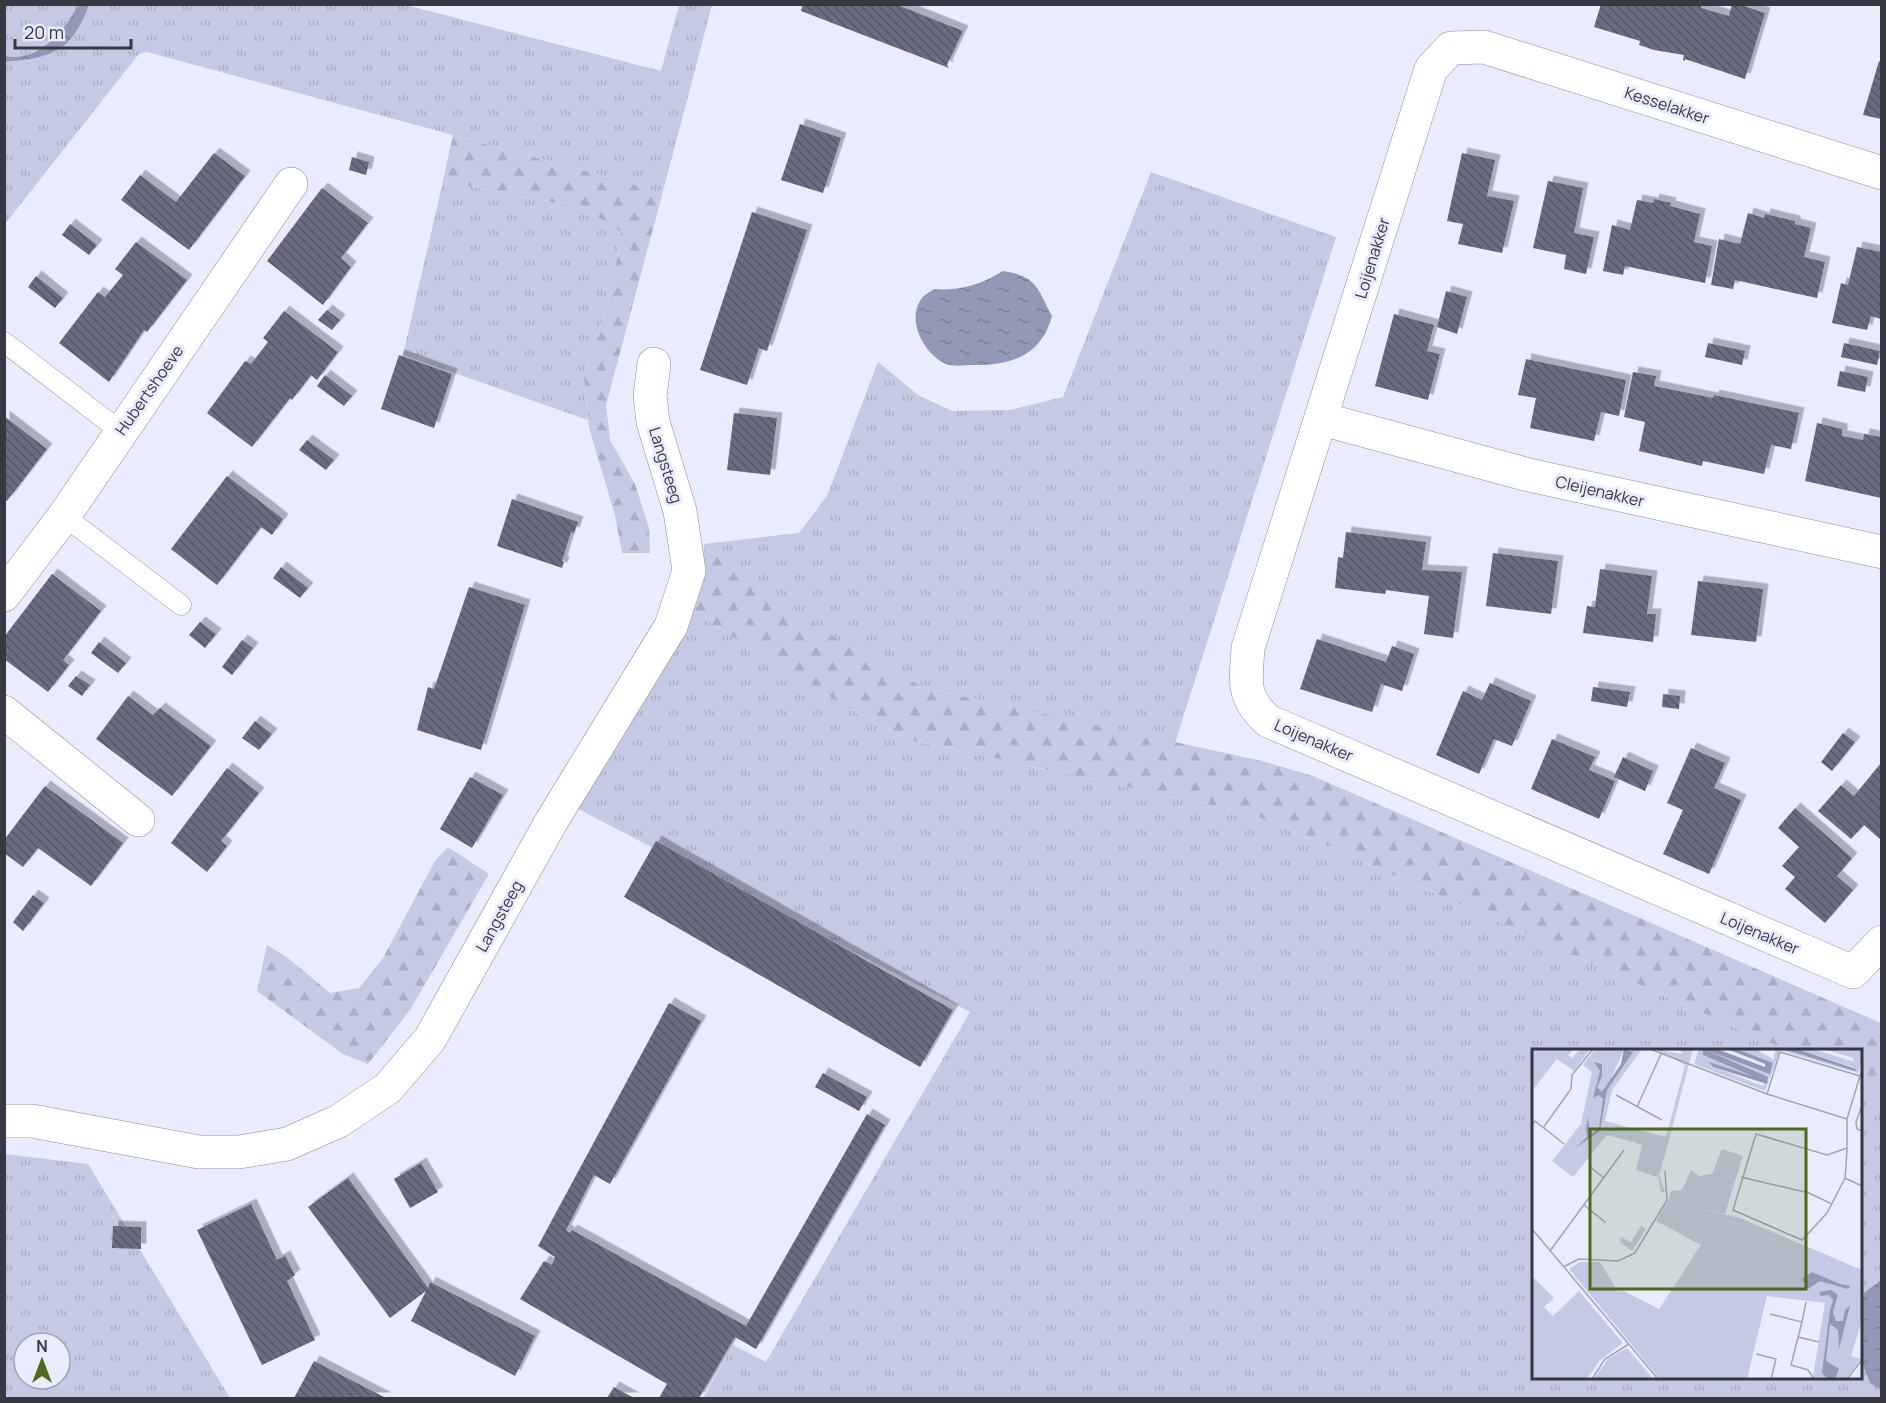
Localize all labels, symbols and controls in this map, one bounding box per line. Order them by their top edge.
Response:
scale bar [15,12,130,50]
text: 20 m [24,20,64,44]
street label: Kesselakker [1622,81,1712,129]
street label: Loijenakker [1349,215,1395,301]
street label: Hubertshoeve [110,341,188,439]
street label: Langsteeg [644,424,688,506]
street label: Cleijenakker [1553,470,1647,512]
street label: Loijenakker [1271,714,1357,767]
street label: Langsteeg [470,876,528,956]
street label: Loijenakker [1717,907,1803,960]
inset map [1532,1049,1862,1379]
north arrow [12,1331,72,1391]
text: N [36,1335,48,1357]

